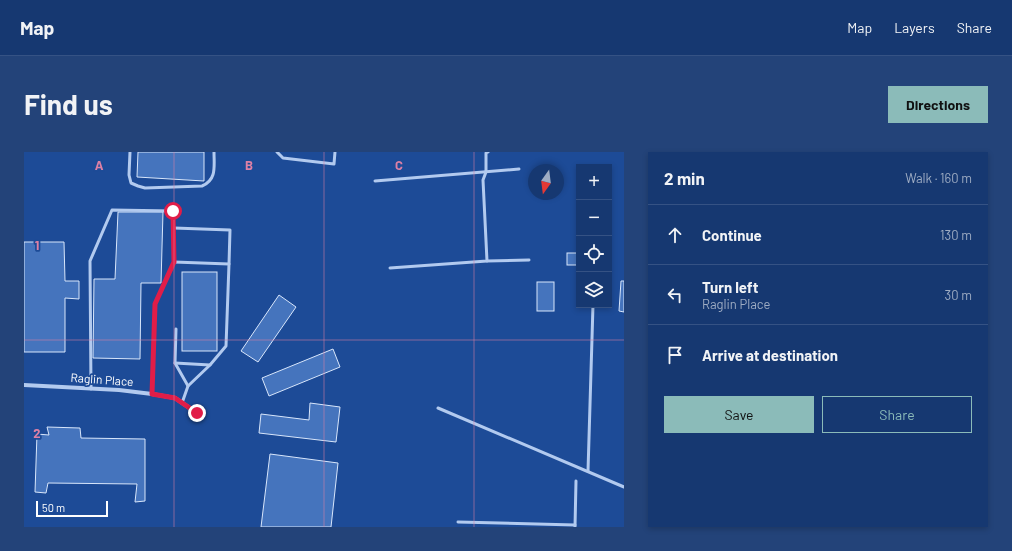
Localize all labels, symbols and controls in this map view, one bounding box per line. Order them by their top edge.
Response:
text: Map [20,16,54,39]
text: Map [847,19,872,36]
text: Layers [894,19,935,36]
text: Share [957,19,992,36]
button: Directions [888,86,988,123]
text: Find us [24,87,113,121]
text: A [95,157,104,173]
text: B [245,157,253,173]
text: C [395,157,403,173]
north arrow [528,164,564,200]
map controls [576,164,612,308]
button: + [576,164,612,200]
text: 2 min [664,168,705,188]
text: Walk · 160 m [905,170,972,186]
button: − [576,200,612,236]
route start [164,202,182,220]
icon: ahead [664,224,686,246]
text: Continue [702,226,762,244]
text: 130 m [940,227,972,243]
button: locate [576,236,612,272]
text: 1 [35,237,39,253]
button: layers [576,272,612,308]
text: Turn left [702,278,758,296]
icon: left [664,284,686,306]
text: 30 m [945,287,972,303]
text: Raglin Place [702,296,770,312]
icon: arrive [664,344,686,366]
text: Arrive at destination [702,346,838,364]
street label: Raglin Place [70,370,134,388]
button: Save [664,396,814,433]
button: Share [822,396,972,433]
route end [188,404,206,422]
text: 2 [33,425,41,441]
scale bar [36,499,108,518]
text: 50 m [42,501,65,514]

